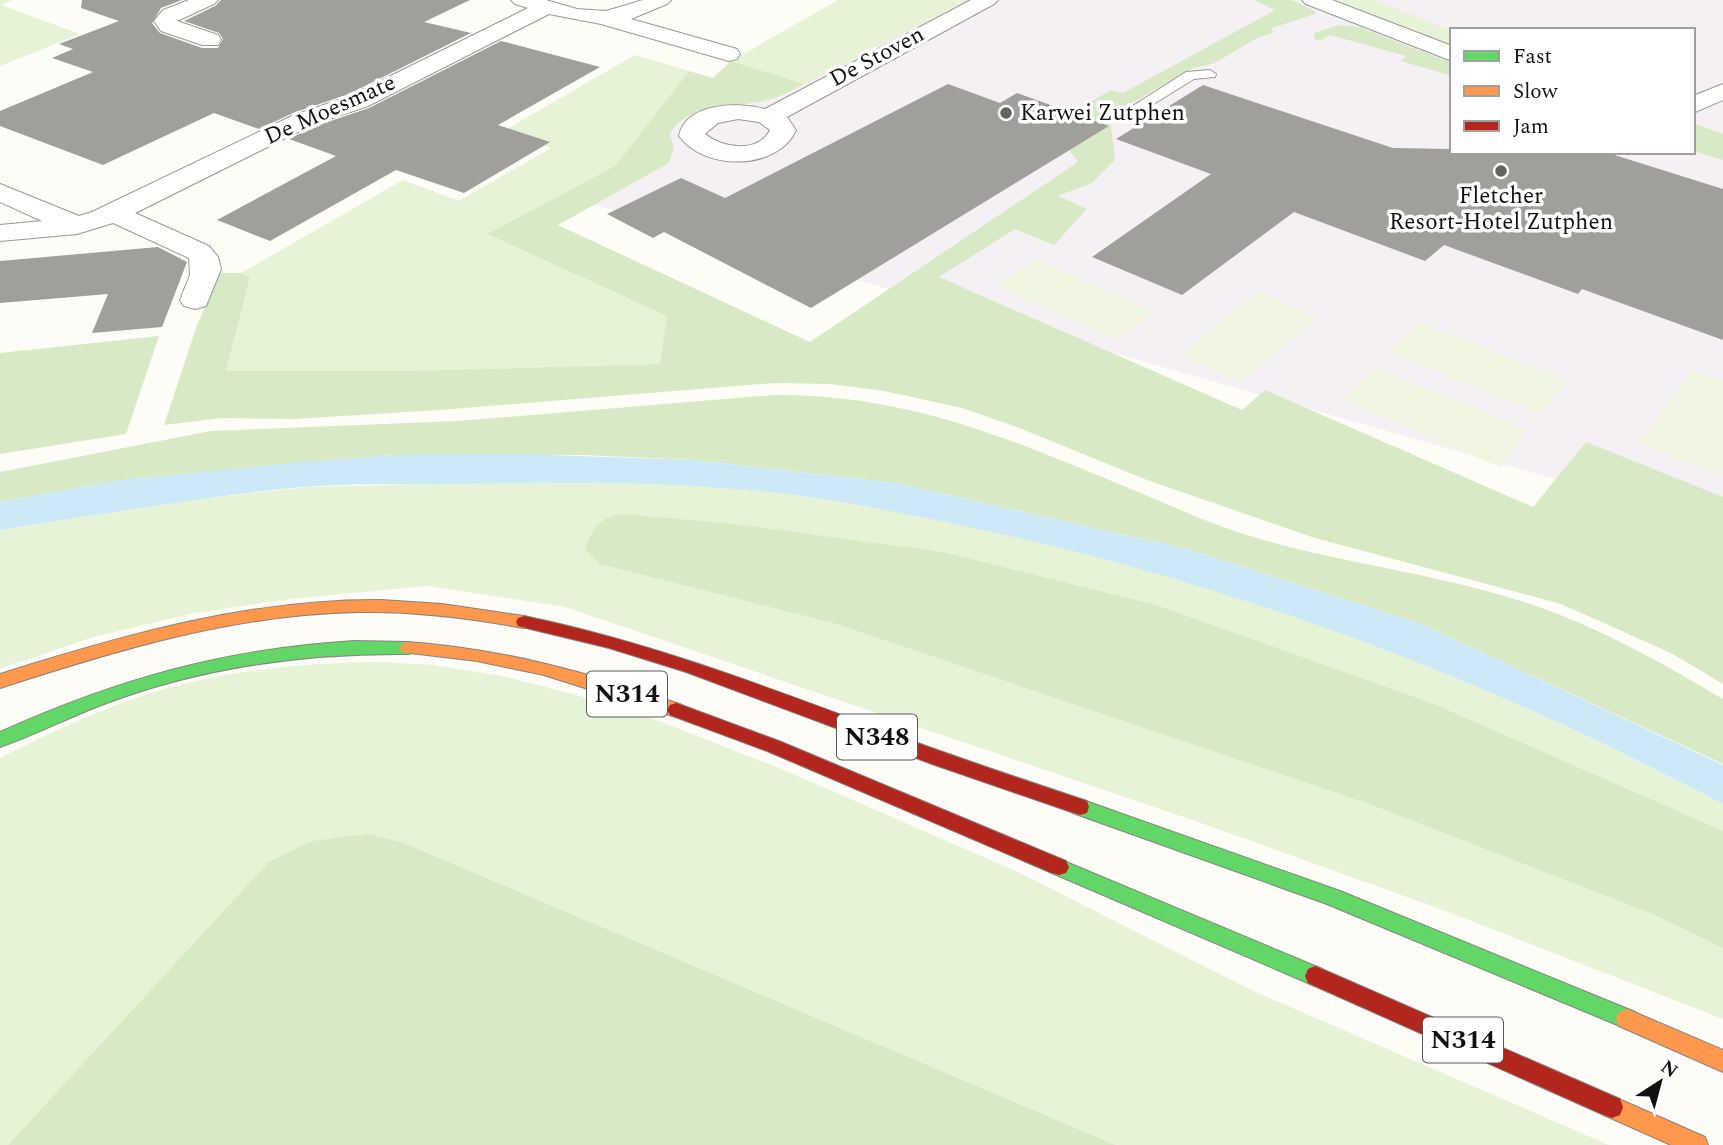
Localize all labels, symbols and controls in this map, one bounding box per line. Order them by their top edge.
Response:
street label: De Stoven [823,17,931,97]
legend [1450,28,1695,154]
text: Fast [1513,41,1552,73]
street label: De Moesmate [259,65,401,155]
text: Slow [1513,76,1559,108]
place label: Karwei Zutphen [1020,96,1185,131]
marker: Karwei Zutphen [998,105,1014,121]
text: Jam [1513,111,1549,143]
marker: Fletcher Resort-Hotel Zutphen [1493,163,1509,179]
place label: Fletcher Resort-Hotel Zutphen [1389,179,1613,240]
road number: N314 [587,672,667,716]
road number: N348 [837,715,917,760]
road number: N314 [1423,1018,1503,1063]
north arrow [1625,1047,1695,1117]
text: N [1654,1053,1684,1086]

